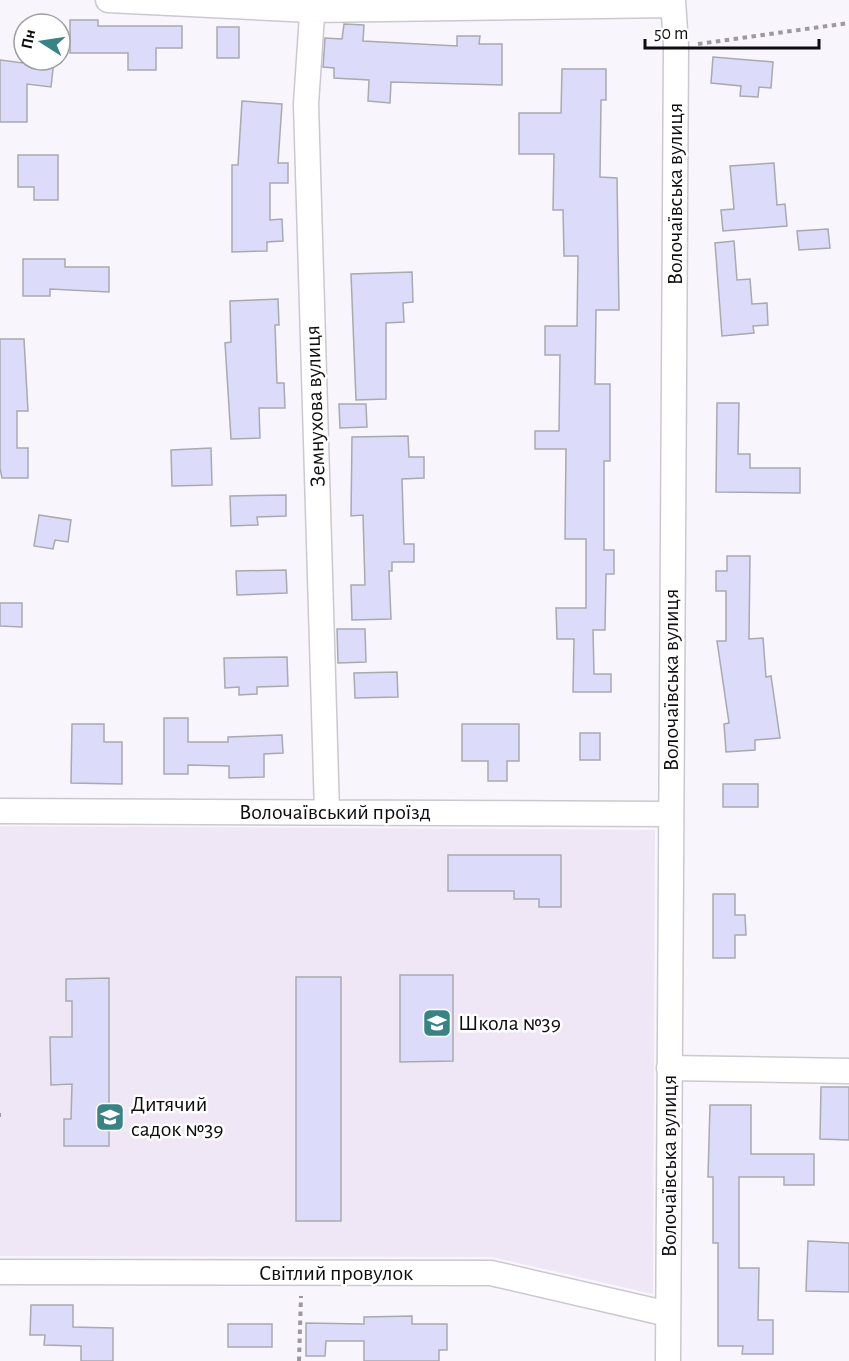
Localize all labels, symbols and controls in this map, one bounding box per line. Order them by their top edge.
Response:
north arrow [12,12,72,72]
scale bar [645,12,819,50]
text: 50 m [654,25,688,43]
text: Пн [18,28,38,50]
street label: Волочаївська вулиця [664,103,686,285]
street label: Земнухова вулиця [301,325,329,487]
street label: Волочаївська вулиця [660,589,682,771]
street label: Волочаївський проїзд [239,801,431,823]
school or university icon: Школа №39 [421,1007,453,1039]
place label: Школа №39 [458,1012,561,1034]
street label: Волочаївська вулиця [658,1075,680,1257]
place label: Дитячий садок №39 [131,1093,224,1140]
school or university icon: Дитячий садок №39 [94,1101,126,1133]
street label: Світлий провулок [259,1262,413,1284]

